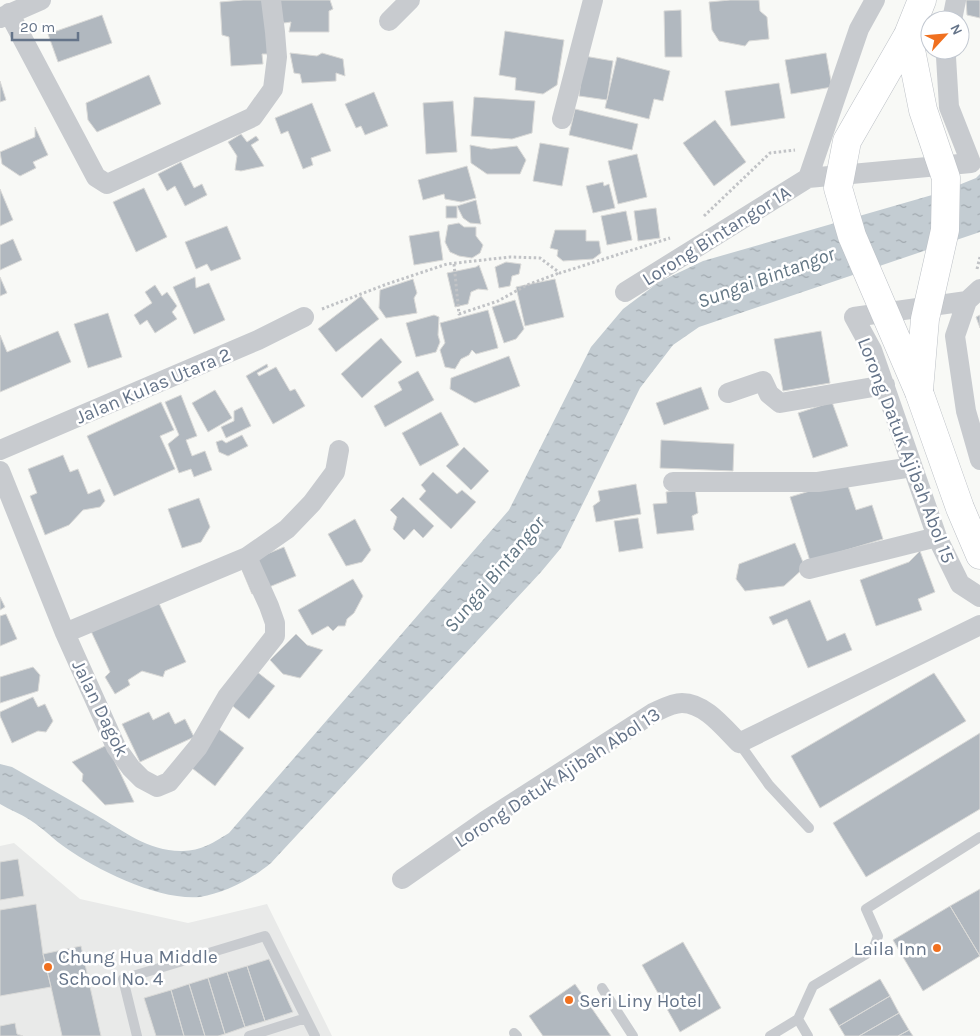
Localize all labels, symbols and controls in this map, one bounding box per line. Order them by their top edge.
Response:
scale bar [12,10,79,42]
north arrow [920,10,970,60]
text: 20 m [20,18,55,36]
text: N [946,21,966,38]
street label: Lorong Bintangor 1A [638,181,795,290]
water label: Sungai Bintangor [694,242,839,313]
street label: Lorong Datuk Ajibah Abol 15 [853,335,959,566]
street label: Jalan Kulas Utara 2 [73,343,234,428]
water label: Sungai Bintangor [439,511,550,637]
street label: Jalan Dagok [67,657,133,761]
street label: Lorong Datuk Ajibah Abol 13 [451,703,664,852]
place label: Laila Inn [853,938,927,960]
marker: Laila Inn [931,942,943,954]
place label: Chung Hua Middle School No. 4 [58,946,218,990]
marker: Chung Hua Middle School No. 4 [42,961,54,973]
place label: Seri Liny Hotel [579,990,702,1012]
marker: Seri Liny Hotel [563,994,575,1006]

